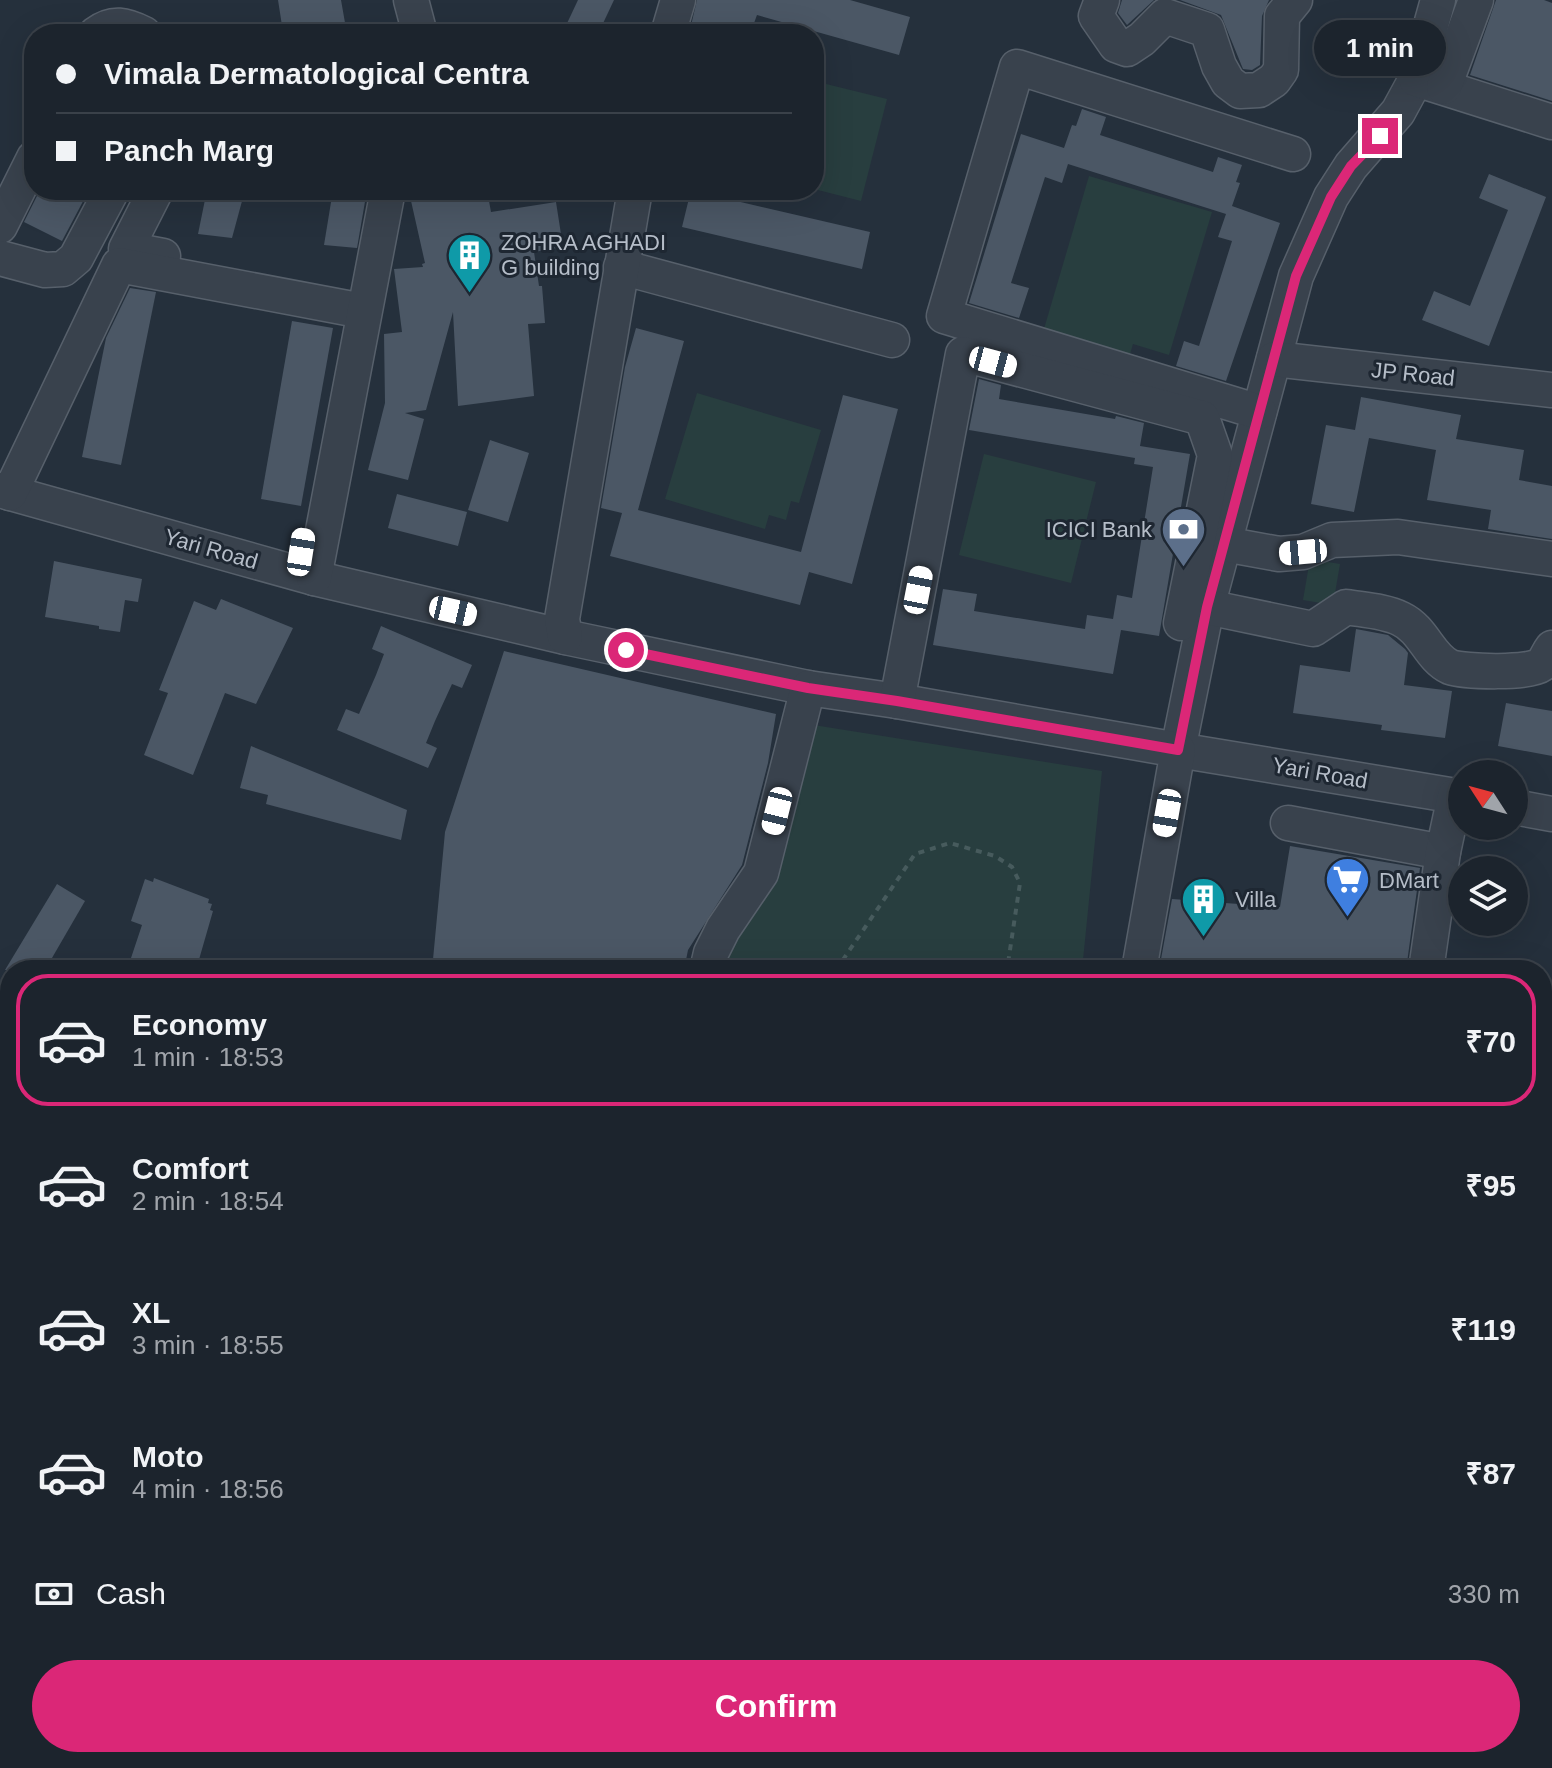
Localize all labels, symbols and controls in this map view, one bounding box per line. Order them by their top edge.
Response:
callout: 1 min [1314,20,1446,76]
text: 1 min [1346,33,1414,63]
text: Vimala Dermatological Centra [104,57,529,90]
route end [1362,118,1398,154]
text: Panch Marg [104,134,274,167]
place label: ZOHRA AGHADI G building [501,230,666,280]
building icon: ZOHRA AGHADI G building [446,231,494,294]
car [967,344,1019,380]
street label: JP Road [1370,357,1456,391]
bank icon: ICICI Bank [1159,505,1207,568]
place label: ICICI Bank [1046,517,1153,542]
street label: Yari Road [161,524,261,574]
car [285,526,317,578]
car [1278,538,1328,566]
car [902,564,934,616]
car [427,594,479,628]
route start [608,632,644,668]
street label: Yari Road [1270,752,1370,794]
north arrow [1448,760,1528,840]
map controls [1448,760,1528,936]
car [760,785,794,837]
car [1151,787,1183,839]
supermarket icon: DMart [1324,856,1372,919]
button: layers [1448,856,1528,936]
place label: DMart [1379,868,1439,893]
building icon: Villa [1180,875,1228,938]
place label: Villa [1235,887,1277,912]
icon: car [36,1004,108,1076]
text: Economy [132,1008,267,1041]
text: ₹70 [1465,1025,1516,1058]
text: 1 min · 18:53 [132,1042,284,1072]
icon: car [36,1148,108,1220]
text: Comfort [132,1152,249,1185]
text: ₹95 [1465,1169,1516,1202]
text: 2 min · 18:54 [132,1186,284,1216]
icon: car [36,1292,108,1364]
text: XL [132,1296,170,1329]
text: ₹119 [1450,1313,1516,1346]
text: 3 min · 18:55 [132,1330,284,1360]
icon: car [36,1436,108,1508]
text: Moto [132,1440,204,1473]
text: ₹87 [1465,1457,1516,1490]
text: 4 min · 18:56 [132,1474,284,1504]
icon: cash [32,1572,76,1616]
text: Cash [96,1577,166,1610]
text: 330 m [1448,1579,1520,1609]
button: Confirm [32,1660,1520,1752]

